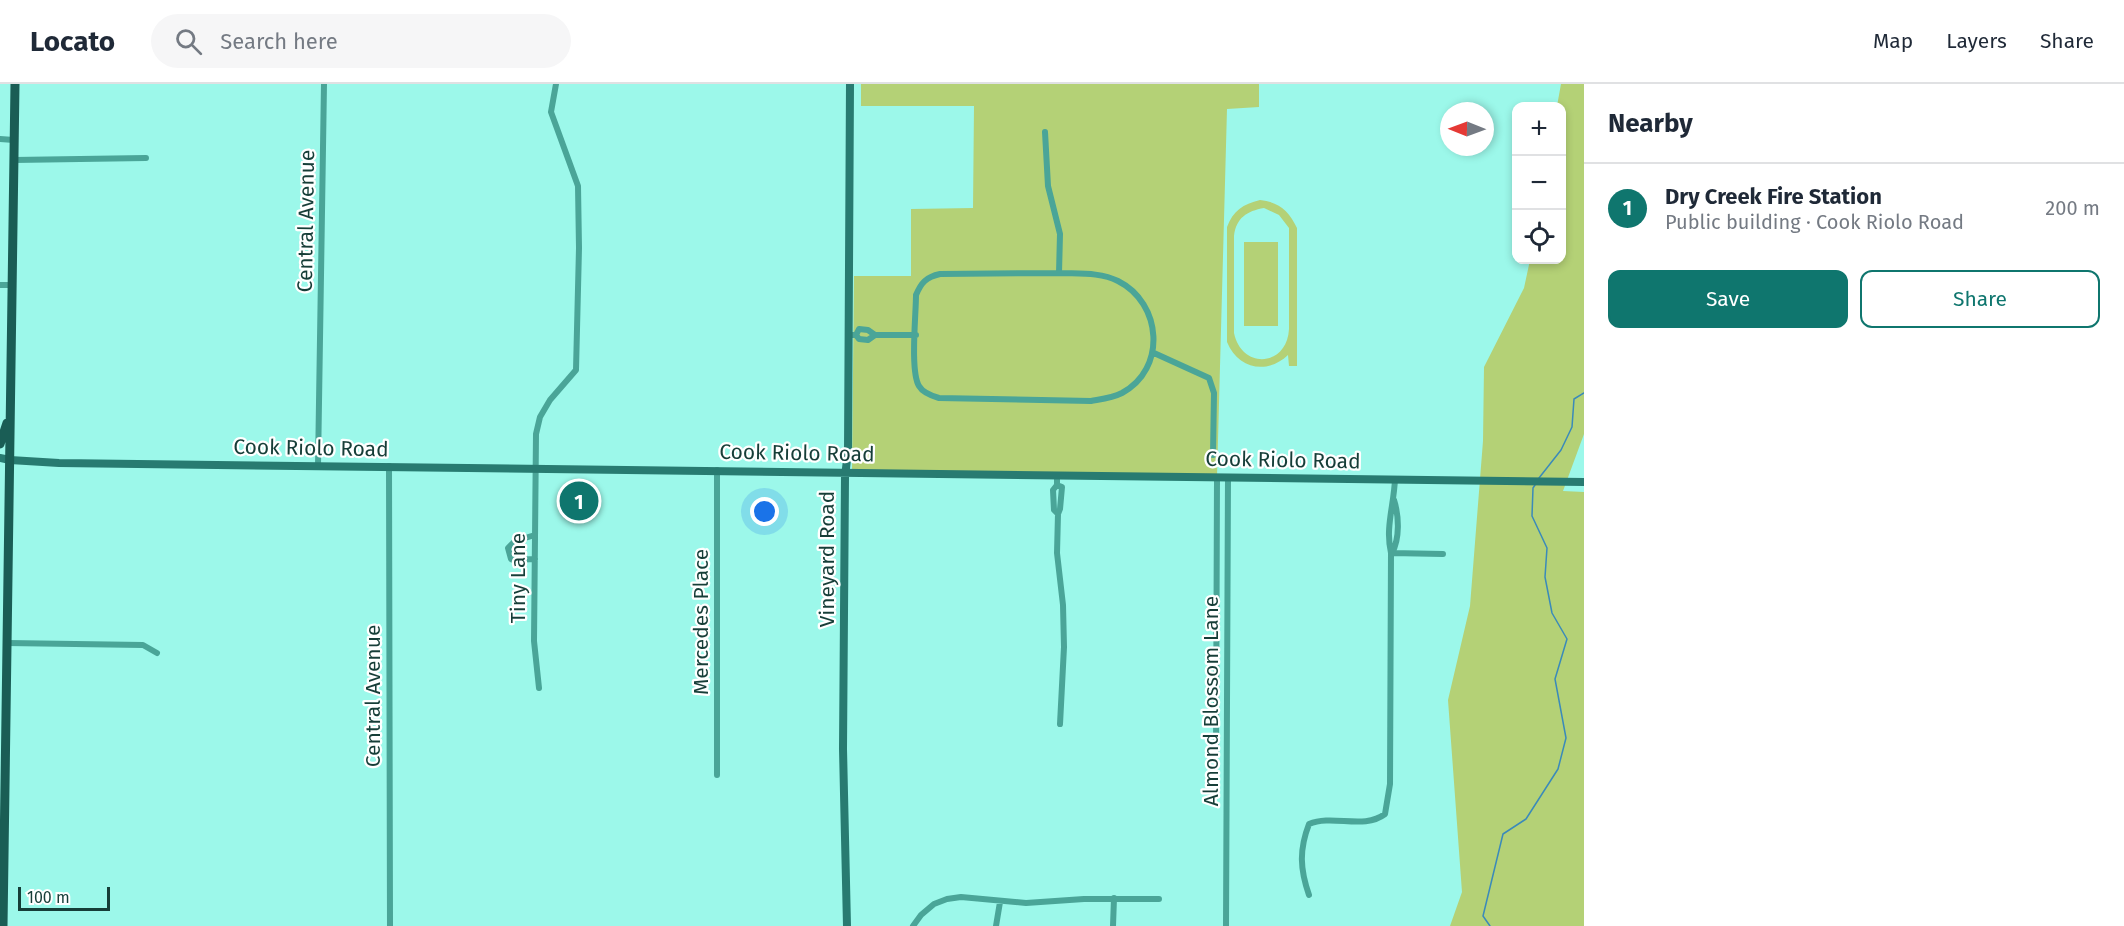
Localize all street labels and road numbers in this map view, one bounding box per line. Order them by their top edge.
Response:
street label: Central Avenue [292,149,320,293]
street label: Cook Riolo Road [233,434,389,462]
street label: Cook Riolo Road [719,439,875,467]
street label: Cook Riolo Road [1205,446,1361,474]
street label: Vineyard Road [814,491,840,627]
street label: Tiny Lane [505,533,531,623]
street label: Mercedes Place [688,549,714,695]
street label: Almond Blossom Lane [1198,596,1224,806]
street label: Central Avenue [360,625,386,767]

